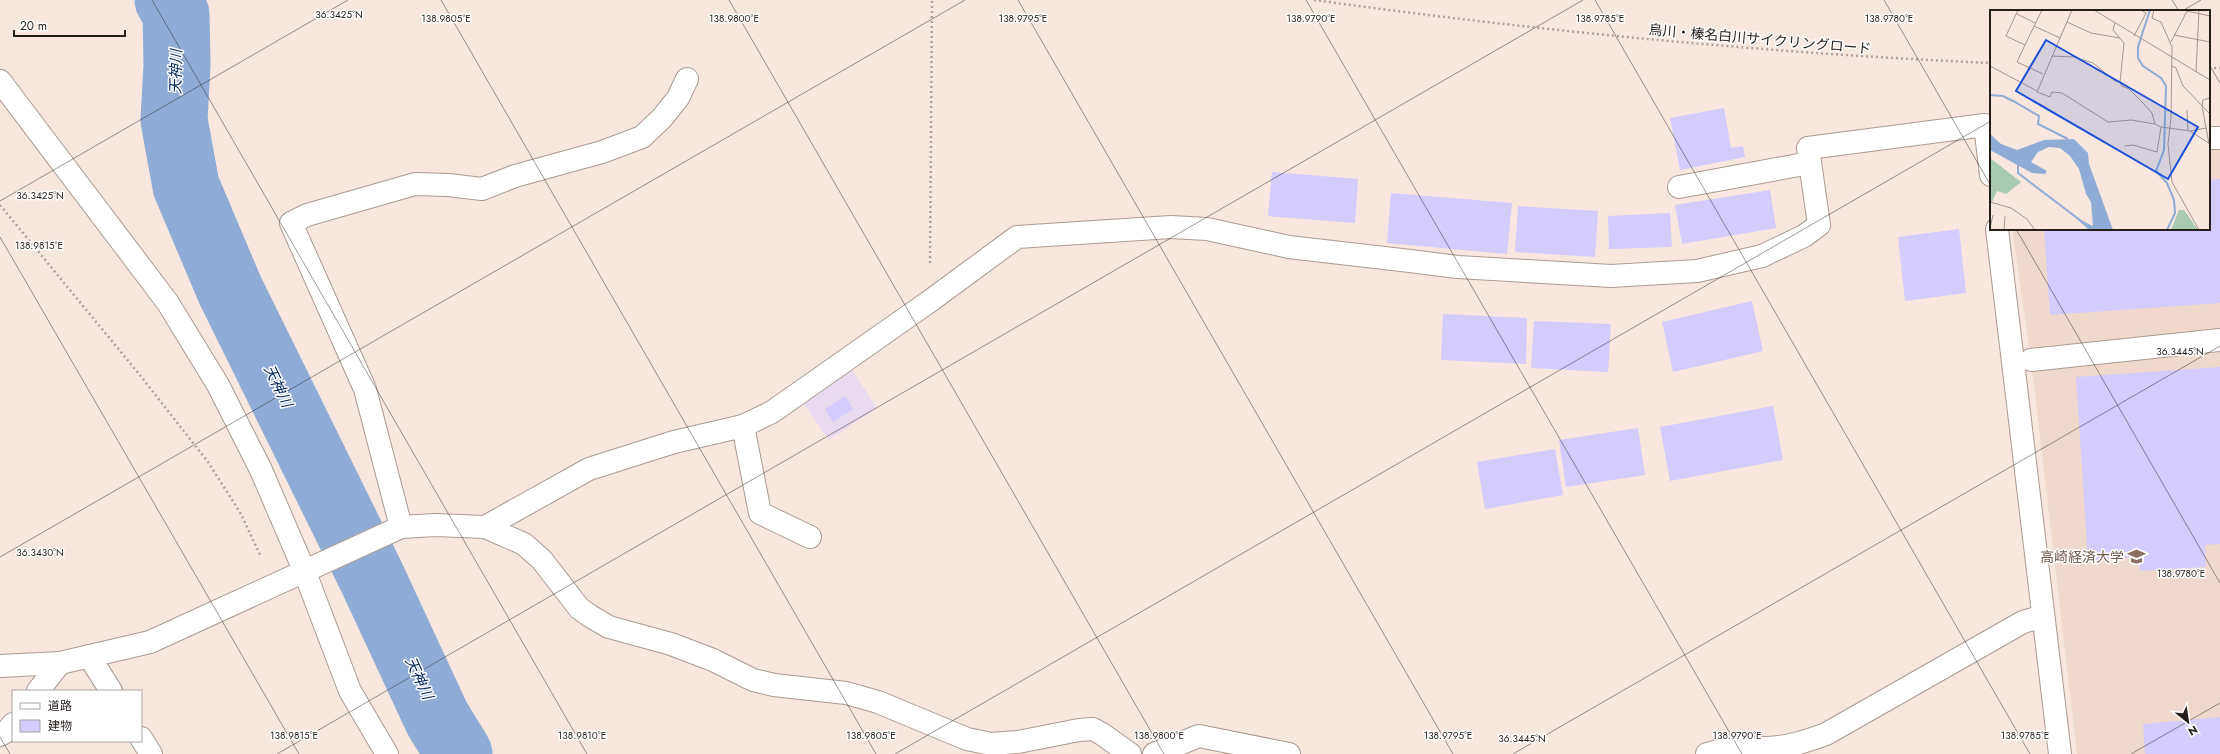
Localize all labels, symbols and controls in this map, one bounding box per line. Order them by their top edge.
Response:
text: 36.3425°N [315,7,363,22]
inset map [1990,10,2210,230]
text: 138.9805°E [421,11,471,26]
text: 138.9800°E [709,11,759,26]
text: 138.9795°E [999,11,1047,26]
text: 138.9790°E [1286,11,1336,26]
text: 138.9785°E [1576,11,1624,26]
text: 138.9780°E [1865,11,1913,26]
scale bar [14,12,125,38]
text: 20 m [20,17,47,35]
street label: 烏川・榛名白川サイクリングロード [1648,19,1872,59]
water label: 天神川 [165,47,187,95]
text: 36.3425°N [16,188,64,203]
text: 138.9815°E [15,238,63,253]
text: 36.3445°N [2156,344,2204,359]
water label: 天神川 [258,361,299,413]
text: 36.3430°N [16,545,64,560]
place label: 高崎経済大学 [2040,547,2124,567]
school or university icon: 高崎経済大学 [2127,547,2147,567]
text: 138.9780°E [2157,566,2205,581]
water label: 天神川 [400,653,439,705]
legend [12,690,142,742]
text: 道路 [48,697,72,715]
north arrow [2168,702,2208,742]
text: 建物 [48,717,72,735]
text: N [2185,722,2201,740]
text: 138.9815°E [270,728,318,743]
text: 138.9810°E [558,728,606,743]
text: 138.9805°E [846,728,896,743]
text: 138.9800°E [1134,728,1184,743]
text: 138.9795°E [1424,728,1472,743]
text: 138.9790°E [1712,728,1762,743]
text: 138.9785°E [2001,728,2049,743]
text: 36.3445°N [1498,731,1546,746]

